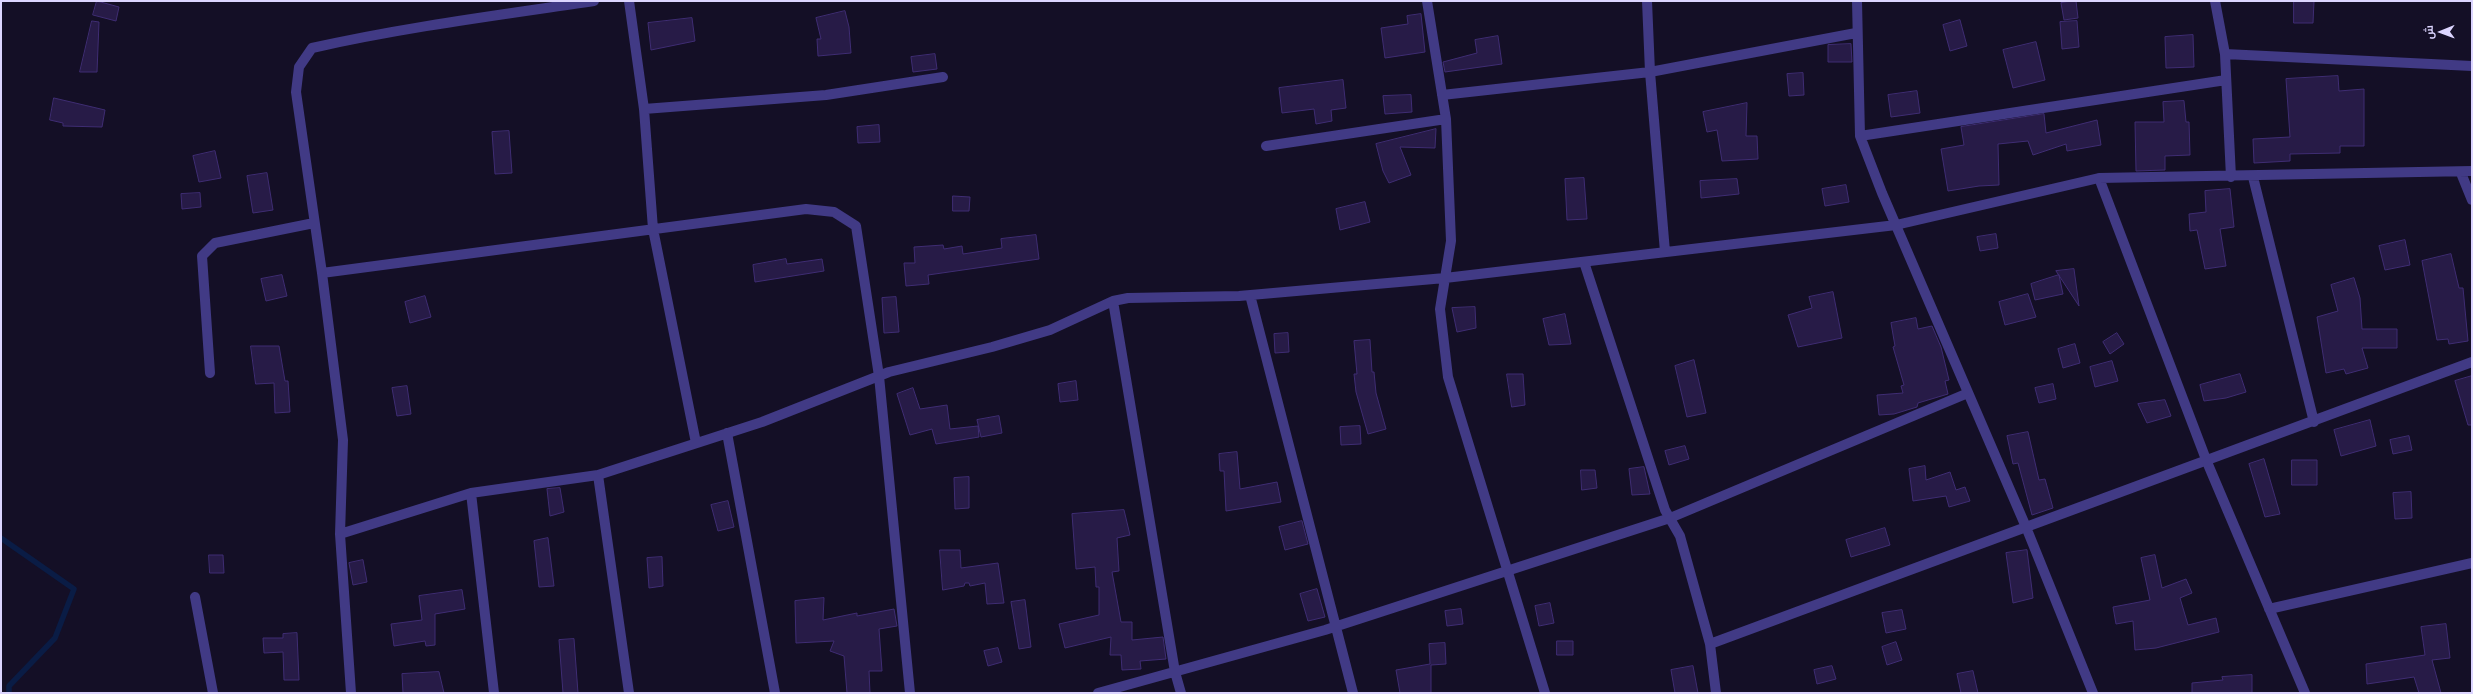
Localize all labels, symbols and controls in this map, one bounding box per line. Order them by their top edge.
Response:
north arrow [2421,12,2461,52]
text: ش [2423,25,2435,39]

